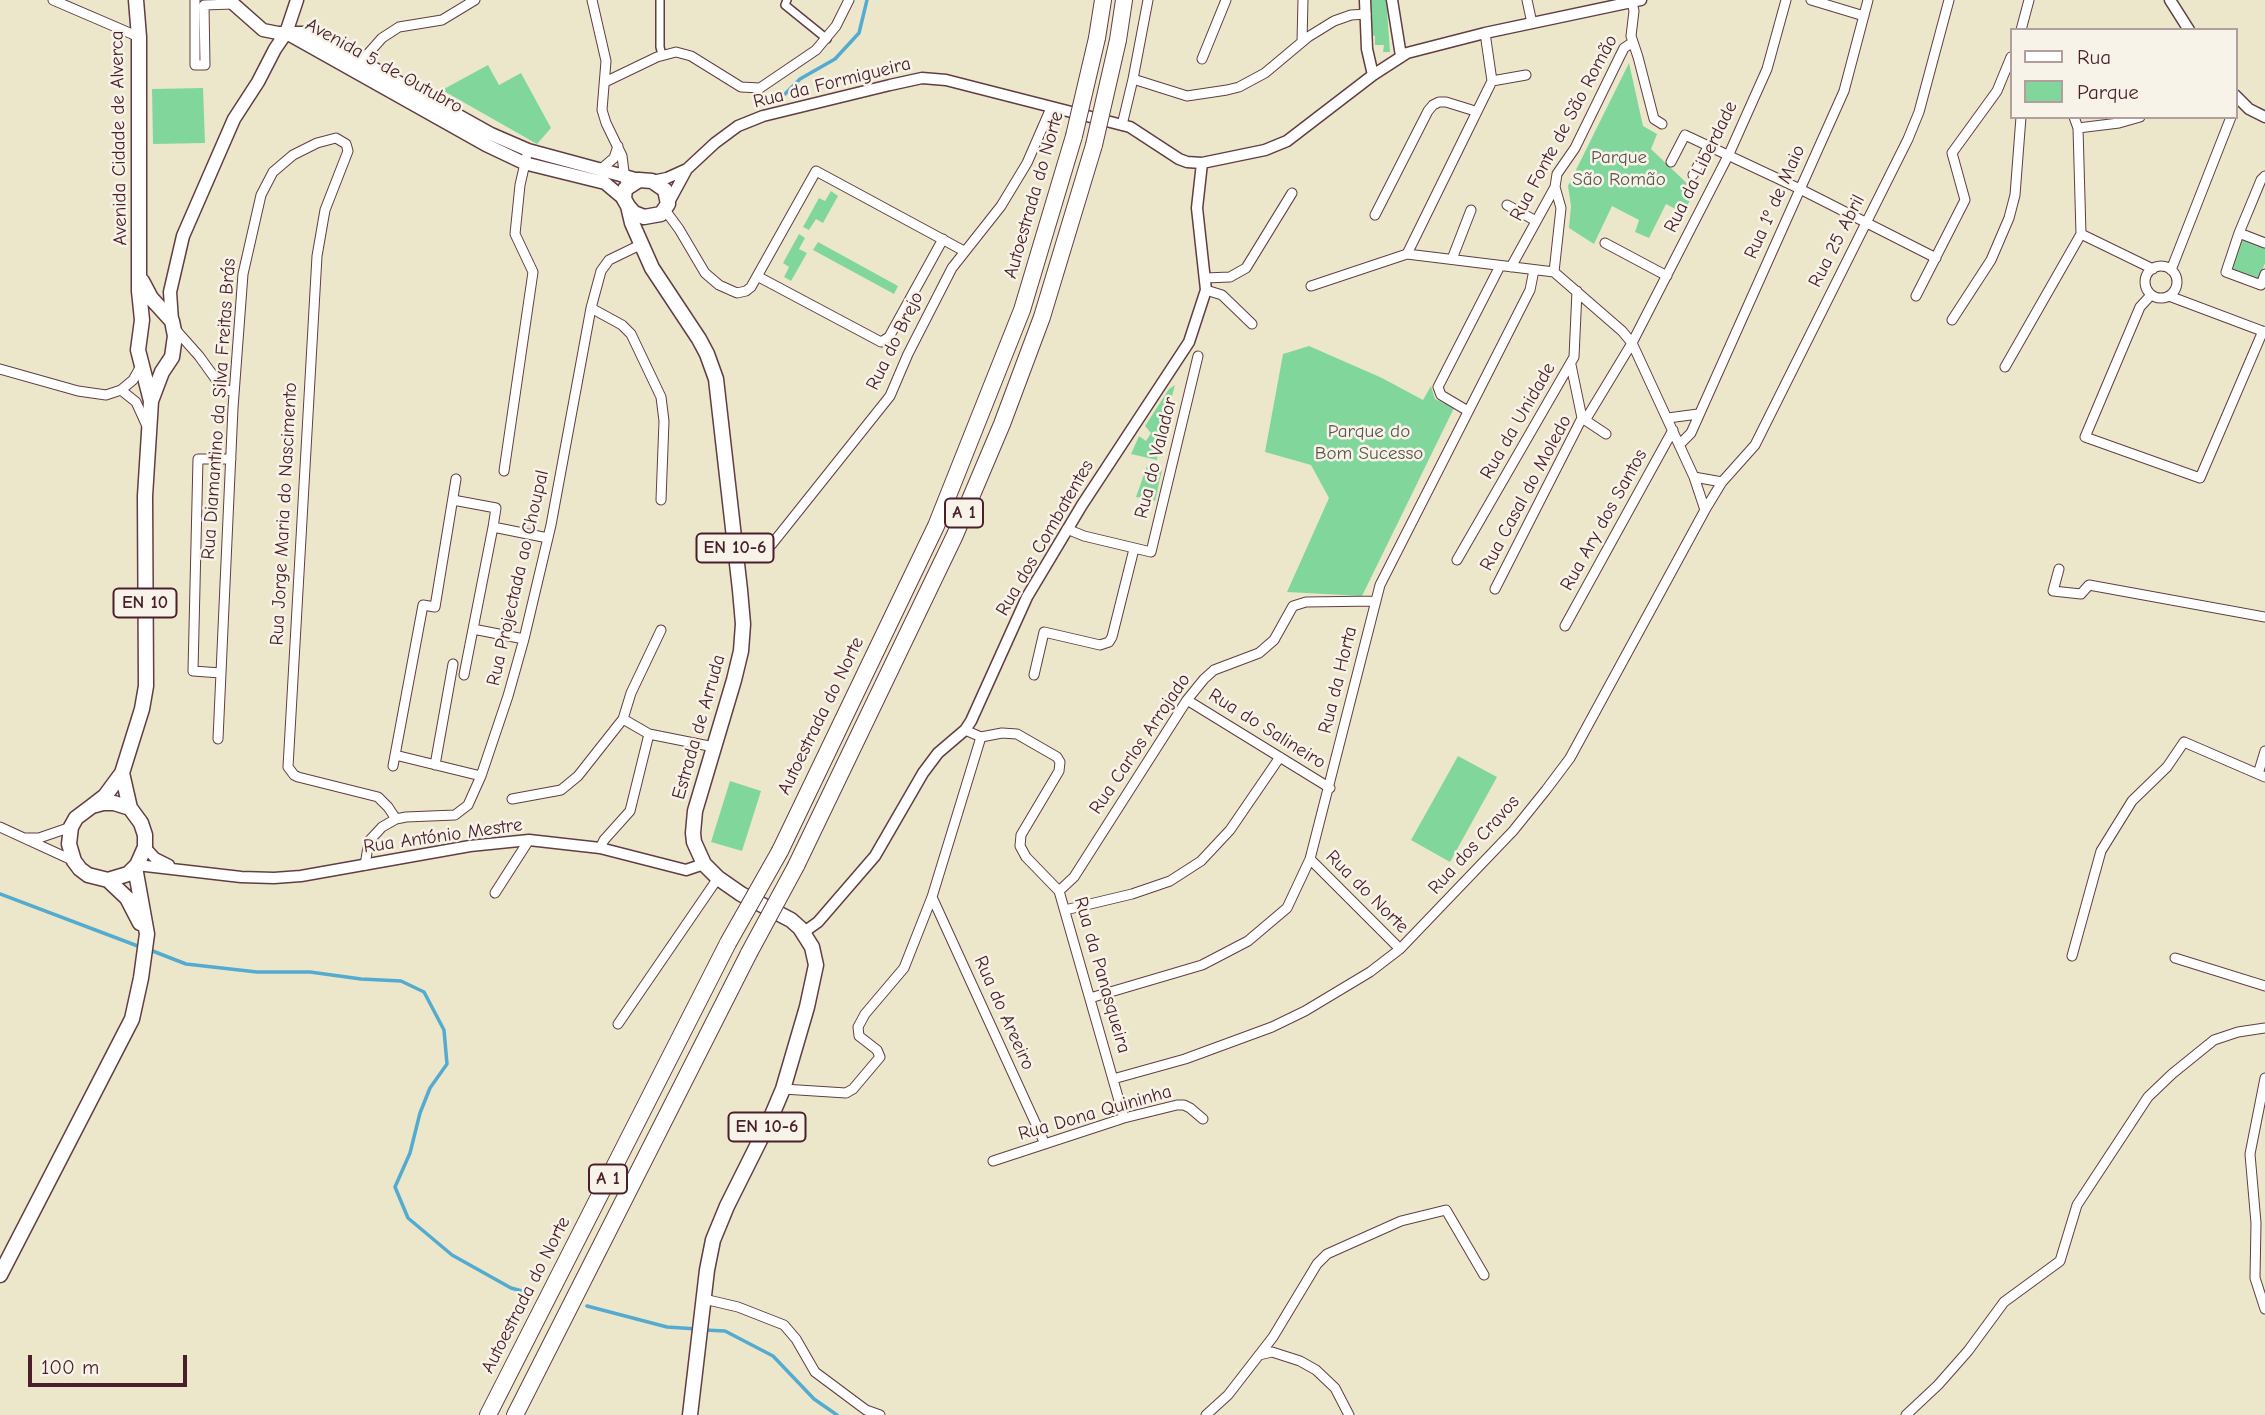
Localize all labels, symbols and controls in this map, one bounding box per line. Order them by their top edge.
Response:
street label: Avenida 5 de Outubro [301,13,467,119]
legend [2010,28,2237,119]
street label: Avenida Cidade de Alverca [106,30,132,246]
street label: Rua Fonte de São Romão [1505,31,1623,225]
text: Rua [2077,45,2111,69]
street label: Rua da Formigueira [751,52,913,114]
text: Parque [2077,80,2139,104]
street label: Rua da Liberdade [1659,98,1743,236]
street label: Autoestrada do Norte [999,109,1069,281]
street label: Rua 1º de Maio [1740,141,1810,263]
park label: Parque São Romão [1572,147,1666,191]
street label: Rua 25 Abril [1804,191,1870,291]
street label: Rua Diamantino da Silva Freitas Brás [197,257,241,561]
street label: Rua do Brejo [861,288,929,394]
street label: Rua da Unidade [1475,359,1561,483]
street label: Rua Jorge Maria do Nascimento [266,382,302,646]
street label: Rua do Valador [1130,395,1182,521]
street label: Rua Casal do Moledo [1475,411,1577,575]
park label: Parque do Bom Sucesso [1315,421,1423,465]
street label: Rua Ary dos Santos [1556,445,1652,595]
street label: Rua dos Combatentes [991,456,1099,620]
street label: Rua Projectada ao Choupal [482,468,554,688]
road number: A 1 [945,499,983,528]
road number: EN 10-6 [696,534,774,562]
road number: EN 10 [114,588,176,618]
street label: Rua da Horta [1314,624,1362,736]
street label: Autoestrada do Norte [773,633,869,799]
street label: Estrada de Arruda [667,652,731,802]
street label: Rua Carlos Arrojado [1085,669,1195,819]
street label: Rua do Salineiro [1204,684,1330,774]
street label: Rua dos Cravos [1424,791,1524,899]
street label: Rua António Mestre [362,814,524,858]
street label: Rua do Norte [1321,846,1413,938]
street label: Rua da Panasqueira [1069,894,1135,1056]
street label: Rua do Areeiro [969,952,1039,1074]
street label: Rua Dona Quininha [1016,1080,1174,1146]
road number: EN 10-6 [728,1112,806,1142]
road number: A 1 [589,1164,627,1194]
street label: Autoestrada do Norte [477,1213,575,1377]
scale bar [32,1342,191,1386]
text: 100 m [41,1355,99,1379]

